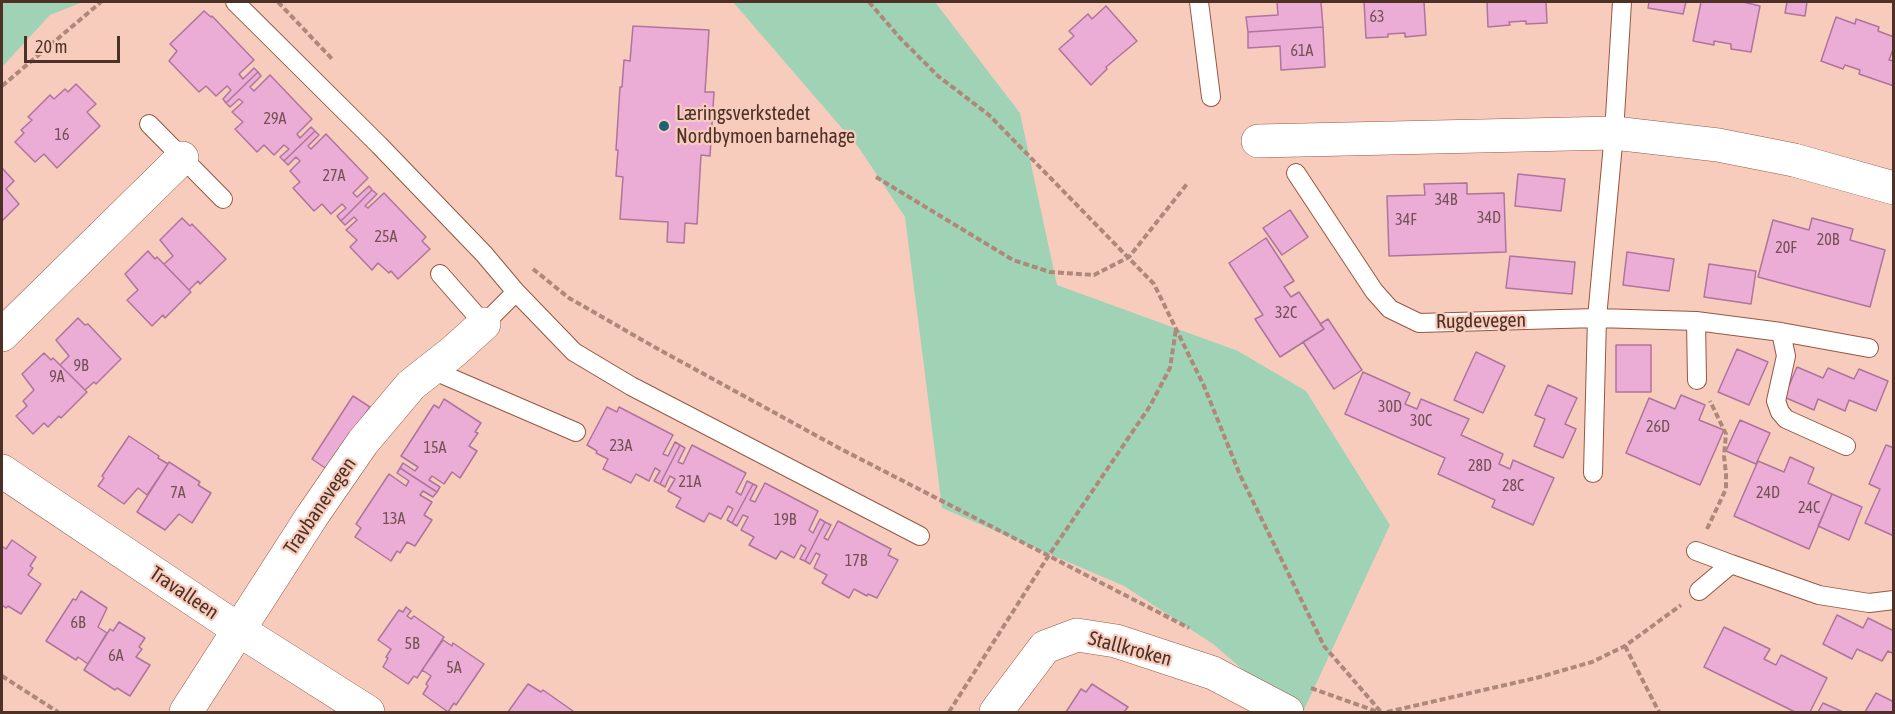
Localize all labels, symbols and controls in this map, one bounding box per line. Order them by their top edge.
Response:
house number: 63 [1369,7,1385,27]
scale bar [27,24,123,62]
text: 20 m [35,36,67,57]
house number: 61A [1291,41,1313,61]
place label: Læringsverkstedet Nordbymoen barnehage [676,102,855,149]
house number: 29A [264,109,286,129]
marker: Læringsverkstedet Nordbymoen barnehage [657,119,671,133]
house number: 16 [54,125,70,145]
house number: 27A [323,166,345,186]
house number: 34B [1435,190,1457,210]
house number: 34D [1477,208,1501,228]
house number: 34F [1395,210,1417,230]
house number: 25A [375,227,397,247]
house number: 20B [1817,230,1839,250]
house number: 20F [1775,238,1797,258]
house number: 32C [1275,303,1297,323]
street label: Rugdevegen [1436,308,1526,334]
house number: 9B [73,356,89,376]
house number: 9A [49,367,65,387]
house number: 30D [1378,397,1402,417]
house number: 30C [1410,411,1432,431]
house number: 26D [1646,417,1670,437]
house number: 23A [610,436,632,456]
house number: 15A [424,438,446,458]
street label: Travbanevegen [279,453,361,559]
house number: 28D [1468,456,1492,476]
house number: 21A [679,472,701,492]
house number: 28C [1502,476,1524,496]
house number: 7A [170,483,186,503]
house number: 24D [1756,483,1780,503]
house number: 24C [1798,498,1820,518]
house number: 13A [383,509,405,529]
house number: 19B [774,510,796,530]
house number: 17B [845,551,867,571]
street label: Travalleen [145,561,223,625]
house number: 6B [70,613,86,633]
street label: Stallkroken [1086,626,1174,672]
house number: 5B [404,634,420,654]
house number: 6A [108,646,124,666]
house number: 5A [446,658,462,678]

